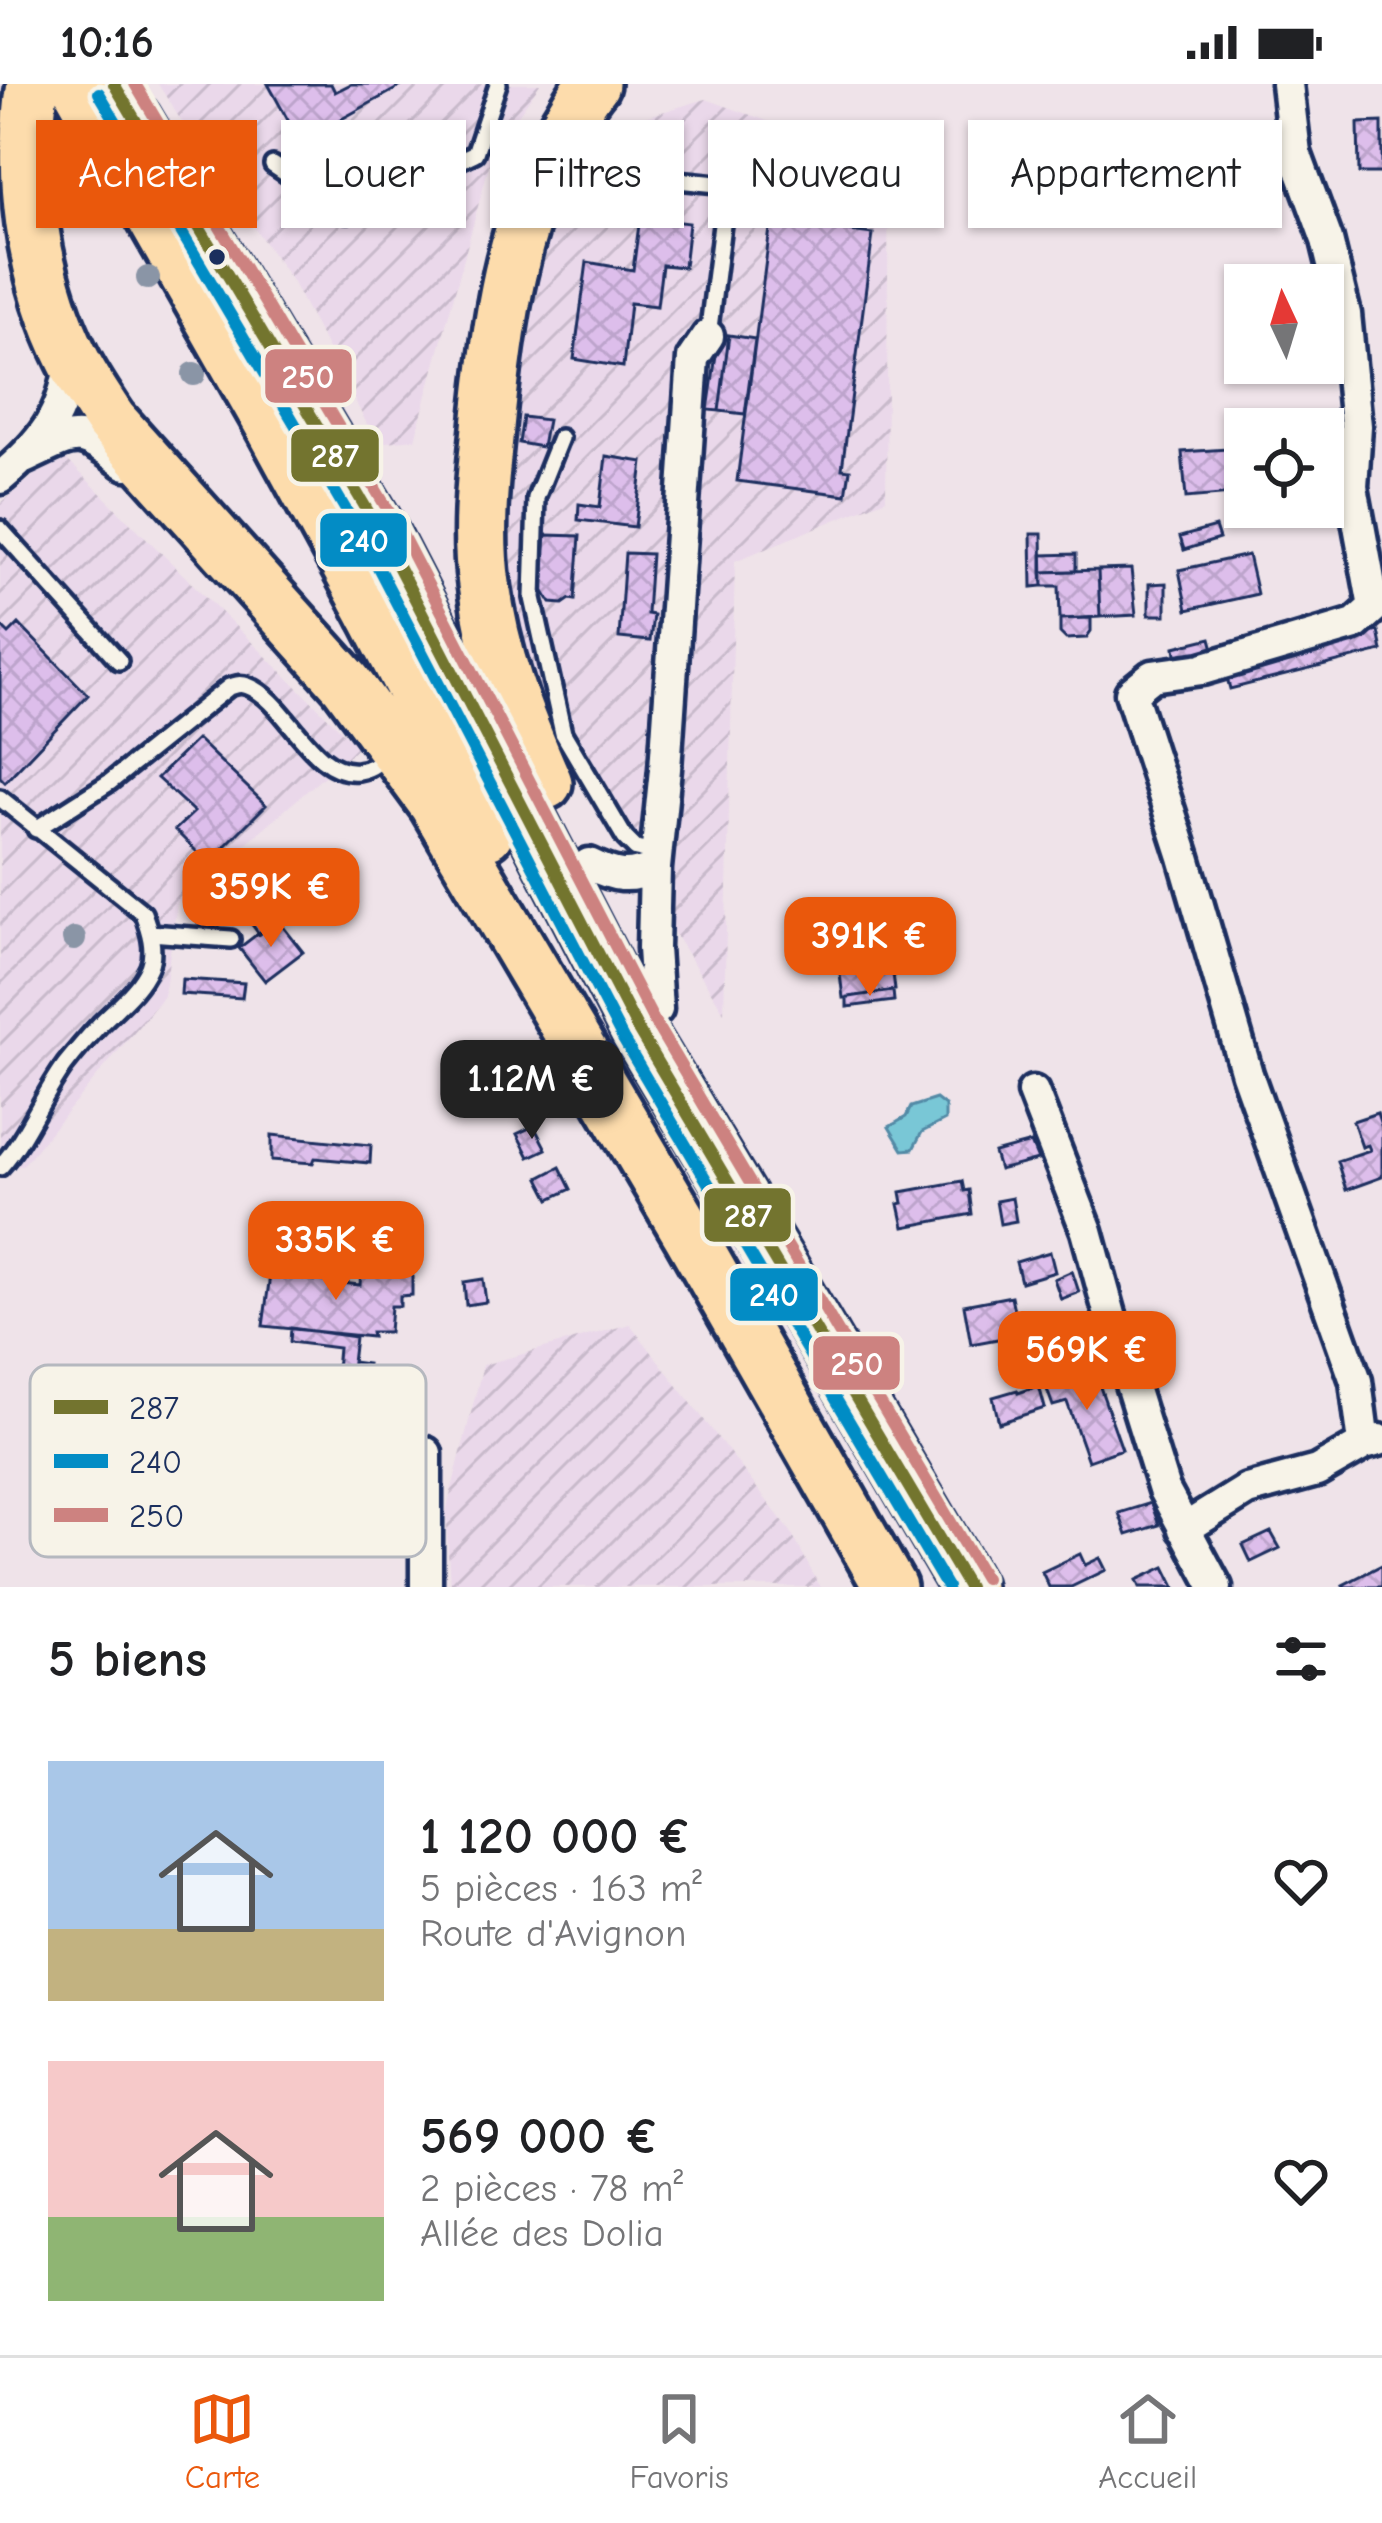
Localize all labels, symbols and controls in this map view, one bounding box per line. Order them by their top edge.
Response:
text: 10:16 [60,16,154,68]
chip: Acheter [36,120,257,228]
chip: Louer [281,120,466,228]
chip: Filtres [490,120,684,228]
chip: Nouveau [708,120,944,228]
chip: Appartement [968,120,1282,228]
unlabelled marker [206,246,228,268]
north arrow [1224,264,1344,384]
map controls [1224,264,1344,528]
line badge: 250 [263,347,354,405]
text: 250 [282,358,334,396]
button: locate [1224,408,1344,528]
line badge: 287 [289,427,381,484]
text: 287 [311,437,359,475]
line badge: 240 [318,511,409,569]
text: 240 [339,522,389,560]
pin: 359K € [173,848,369,950]
text: 359K € [209,864,333,909]
pin: 391K € [772,897,968,999]
text: 391K € [811,913,929,958]
pin: 1.12M € [421,1040,643,1142]
text: 1.12M € [467,1056,597,1101]
line badge: 287 [702,1186,793,1244]
text: 287 [724,1197,772,1235]
pin: 335K € [238,1201,434,1303]
text: 335K € [275,1217,397,1262]
line badge: 240 [728,1266,820,1323]
text: 240 [749,1276,799,1314]
pin: 569K € [989,1311,1185,1413]
text: 569K € [1025,1327,1149,1372]
line badge: 250 [811,1334,902,1392]
text: 250 [831,1345,883,1383]
legend [30,1365,426,1557]
text: 287 [129,1389,179,1427]
text: 240 [129,1443,182,1481]
text: 250 [129,1497,184,1535]
icon: filters [1268,1626,1334,1692]
text: 5 biens [48,1630,207,1689]
text: 1 120 000 € [420,1807,692,1866]
icon: home [144,1809,288,1953]
icon: heart [1268,1848,1334,1914]
text: 5 pièces · 163 m² [420,1866,702,1911]
text: Route d'Avignon [420,1911,687,1956]
text: 569 000 € [420,2107,659,2166]
icon: home [144,2109,288,2253]
icon: heart [1268,2148,1334,2214]
text: 2 pièces · 78 m² [420,2166,683,2211]
text: Allée des Dolia [420,2211,664,2256]
tab: Carte [185,2386,260,2496]
tab: Favoris [630,2386,729,2496]
tab: Accueil [1098,2386,1197,2496]

